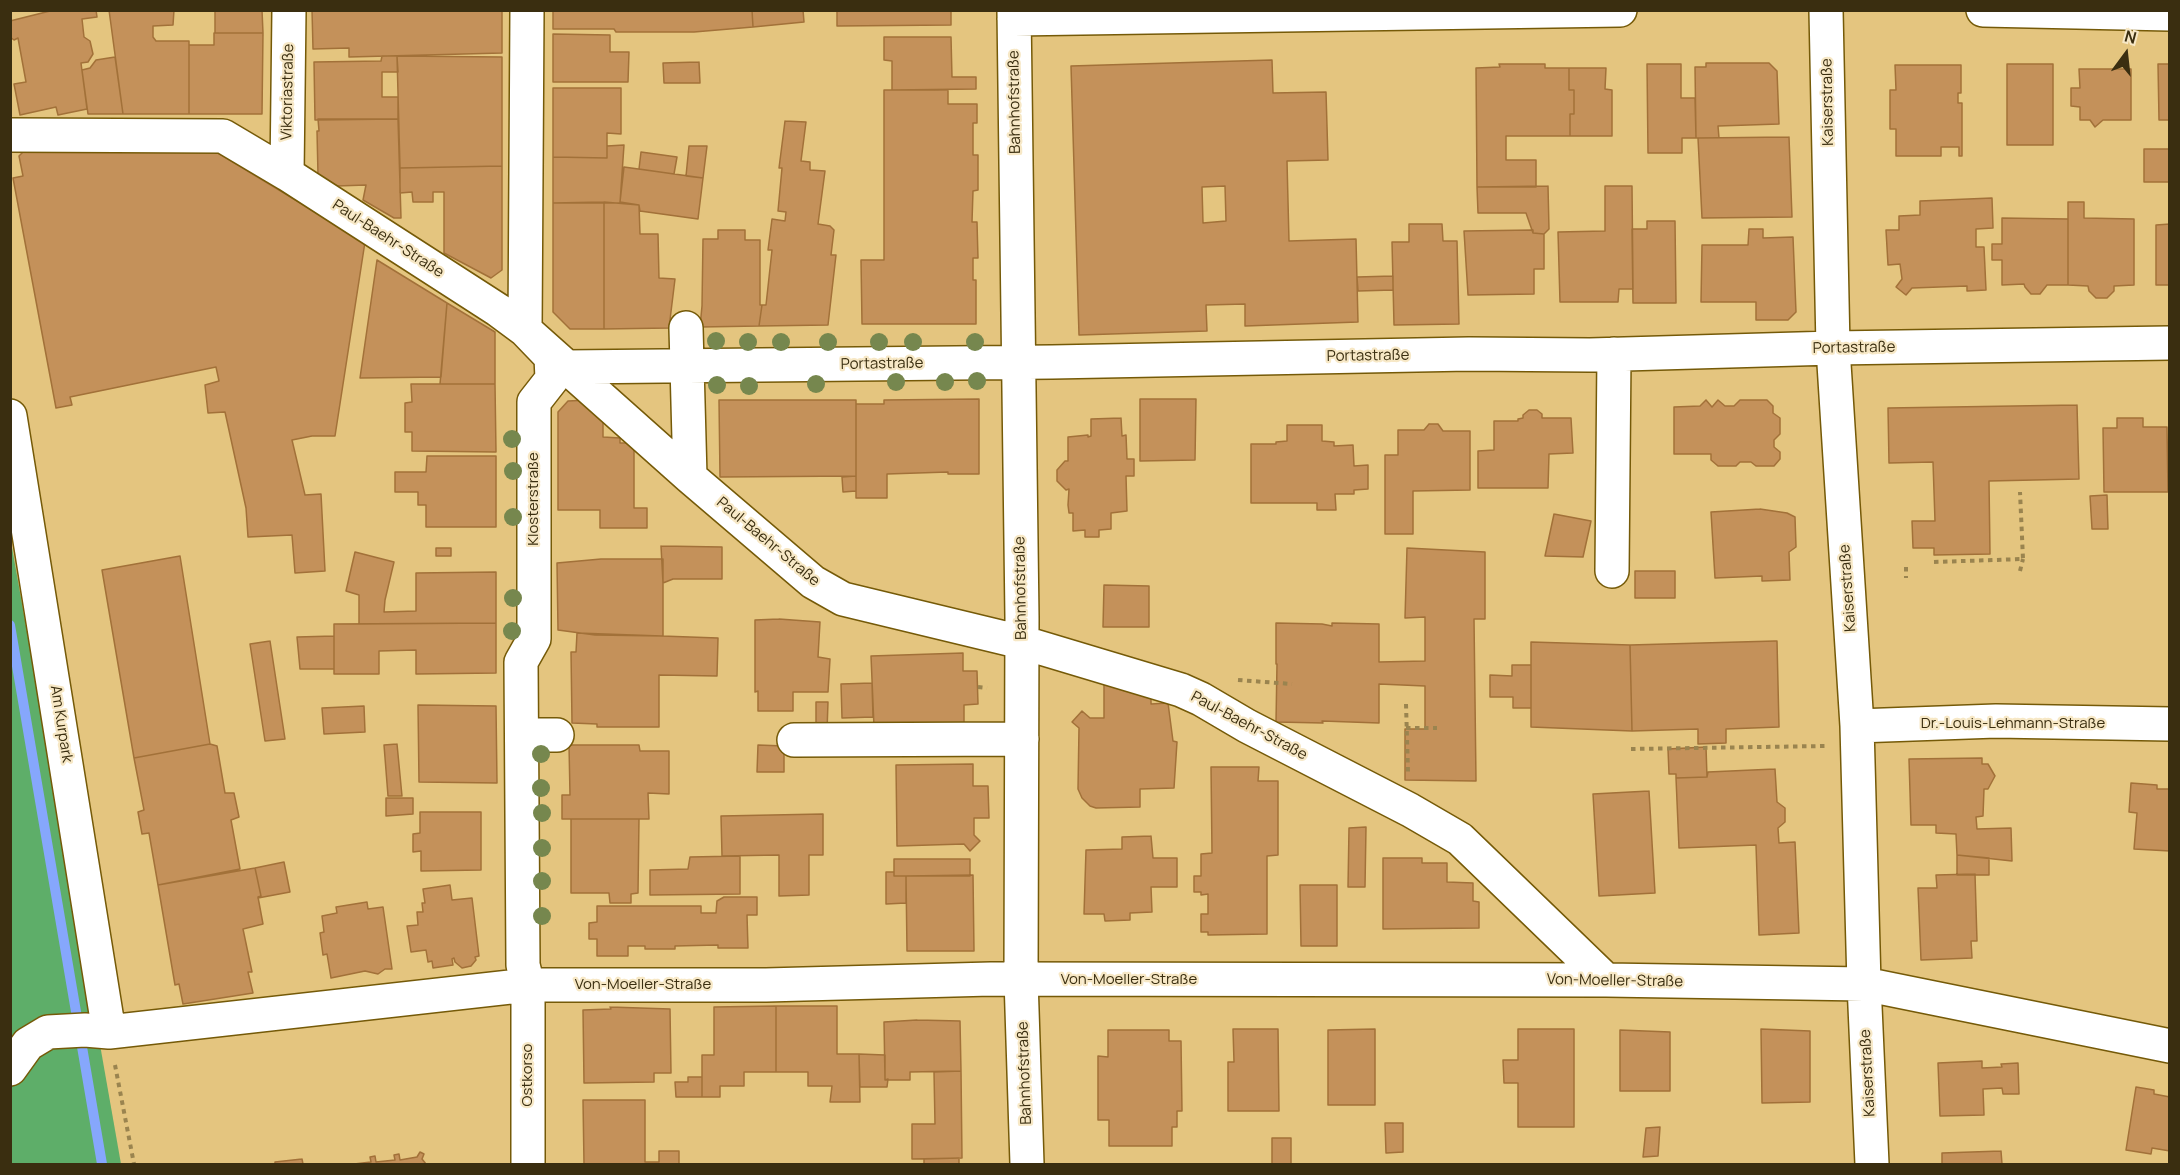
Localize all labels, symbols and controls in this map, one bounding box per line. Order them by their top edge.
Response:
north arrow [2096,24,2156,84]
text: N [2122,24,2139,49]
street label: Viktoriastraße [278,44,298,140]
street label: Bahnhofstraße [1005,50,1025,154]
street label: Kaiserstraße [1818,58,1838,146]
street label: Paul-Baehr-Straße [329,196,447,282]
street label: Portastraße [1813,338,1895,358]
street label: Portastraße [1327,346,1409,366]
street label: Portastraße [841,354,923,374]
street label: Klosterstraße [525,452,543,546]
street label: Paul-Baehr-Straße [713,494,823,590]
street label: Bahnhofstraße [1011,536,1031,640]
street label: Kaiserstraße [1836,544,1860,632]
street label: Am Kurpark [46,684,76,764]
street label: Paul-Baehr-Straße [1188,688,1310,764]
street label: Dr.-Louis-Lehmann-Straße [1921,715,2105,733]
street label: Von-Moeller-Straße [1061,971,1197,989]
street label: Von-Moeller-Straße [1547,971,1683,991]
street label: Von-Moeller-Straße [575,976,711,994]
street label: Bahnhofstraße [1014,1021,1036,1125]
street label: Kaiserstraße [1857,1029,1879,1117]
street label: Ostkorso [519,1044,537,1106]

